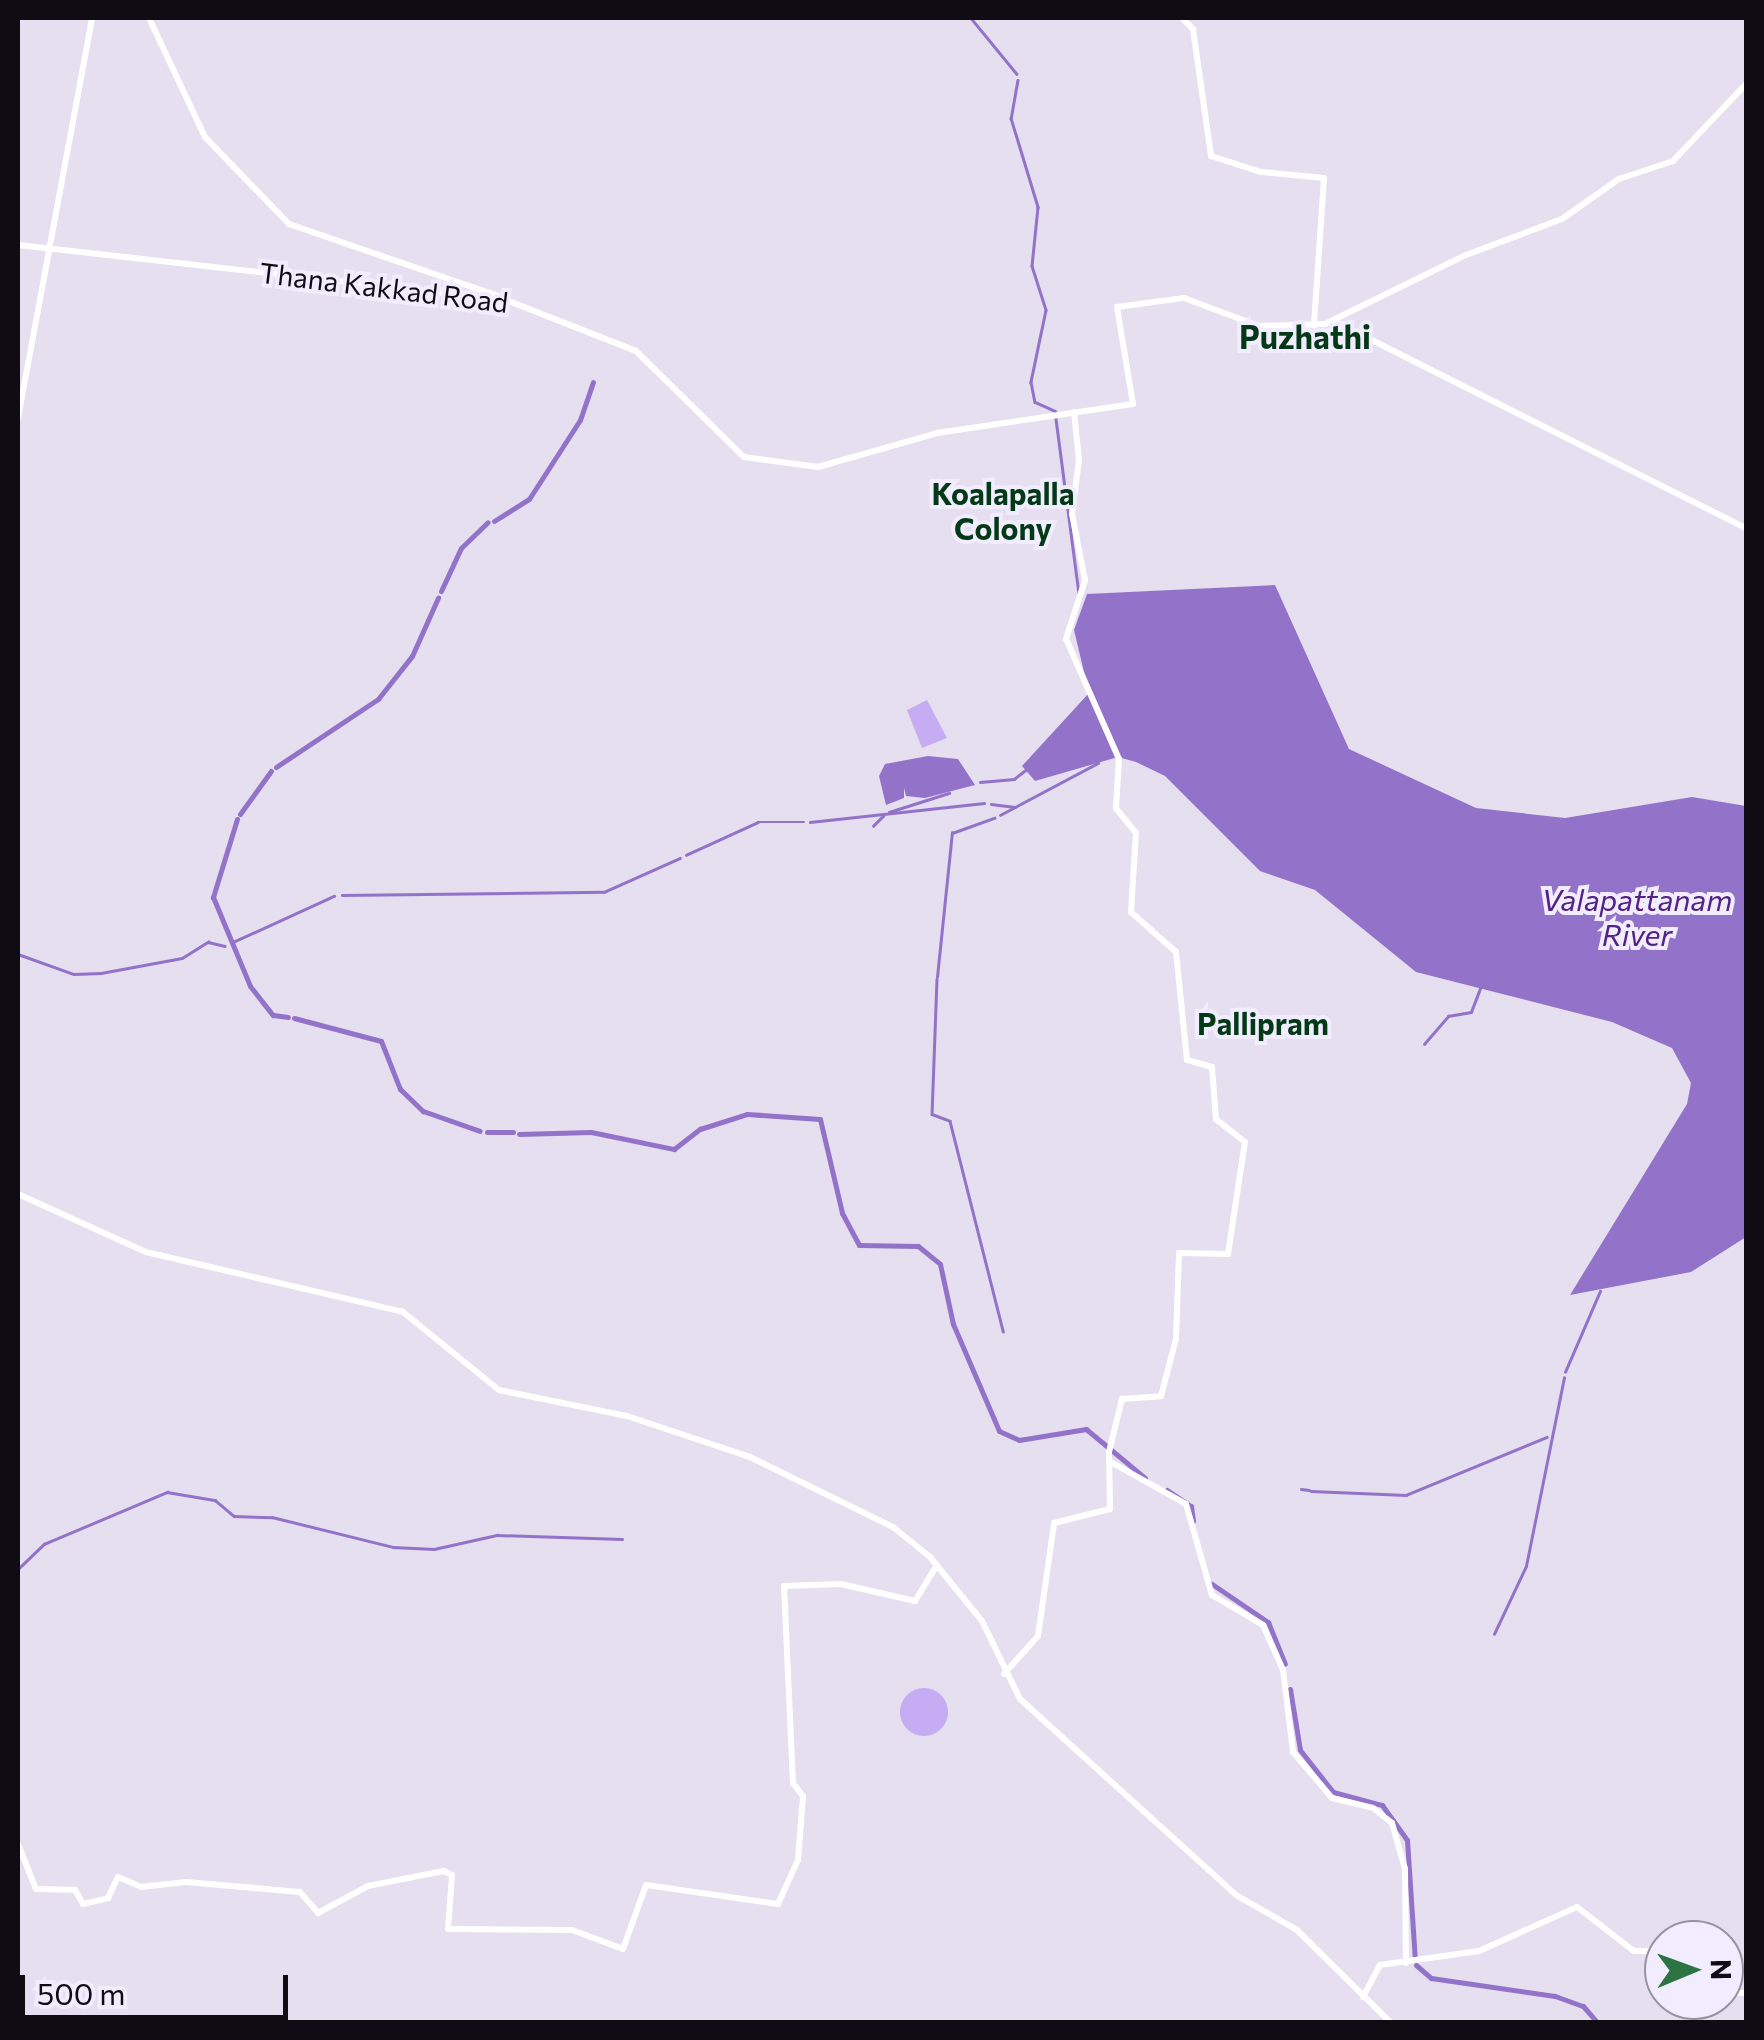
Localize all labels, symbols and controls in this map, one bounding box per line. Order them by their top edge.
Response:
street label: Thana Kakkad Road [258,255,510,319]
district label: Puzhathi [1239,317,1371,355]
district label: Koalapalla Colony [931,475,1075,546]
water label: Valapattanam River [1542,881,1732,952]
district label: Pallipram [1197,1005,1329,1041]
north arrow [1644,1920,1744,2020]
scale bar [25,1955,292,2017]
text: N [1705,1959,1739,1980]
text: 500 m [37,1974,125,2011]

